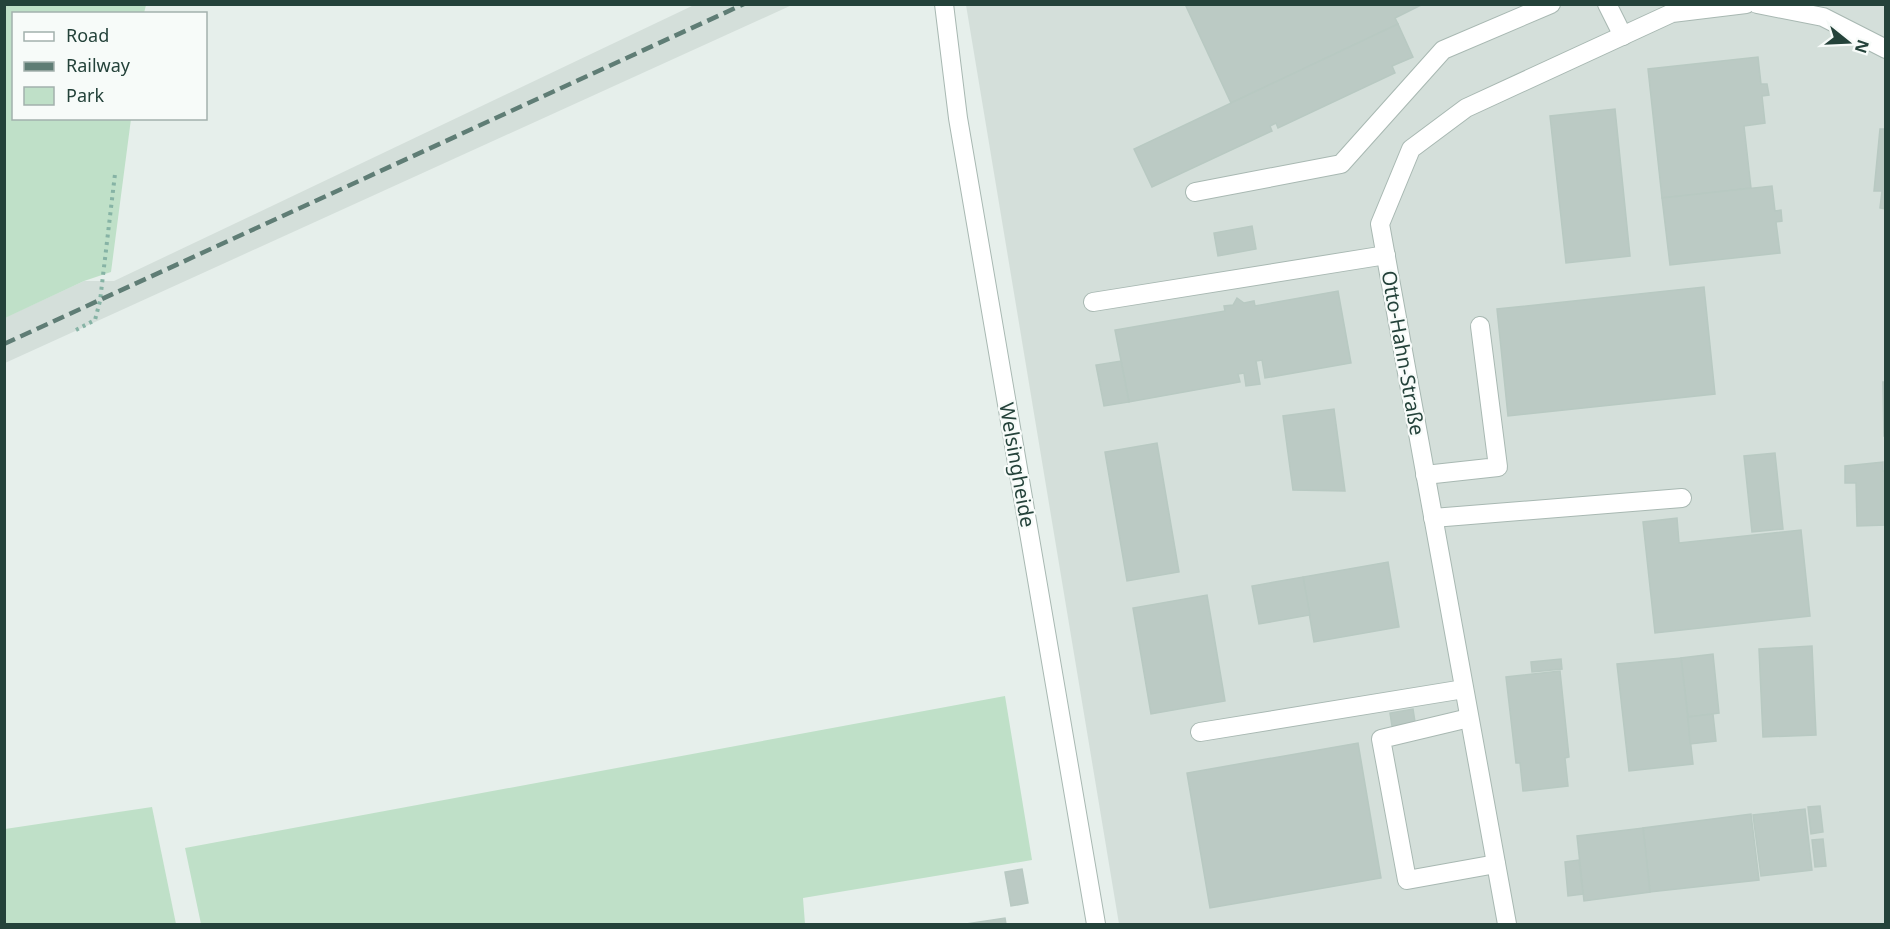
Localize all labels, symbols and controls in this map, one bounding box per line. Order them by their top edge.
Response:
legend [12,12,207,120]
north arrow [1818,12,1878,72]
text: Road [66,23,109,47]
text: N [1850,37,1875,56]
text: Railway [66,53,131,77]
text: Park [66,83,104,107]
street label: Otto-Hahn-Straße [1376,268,1431,437]
street label: Welsingheide [993,400,1042,530]

